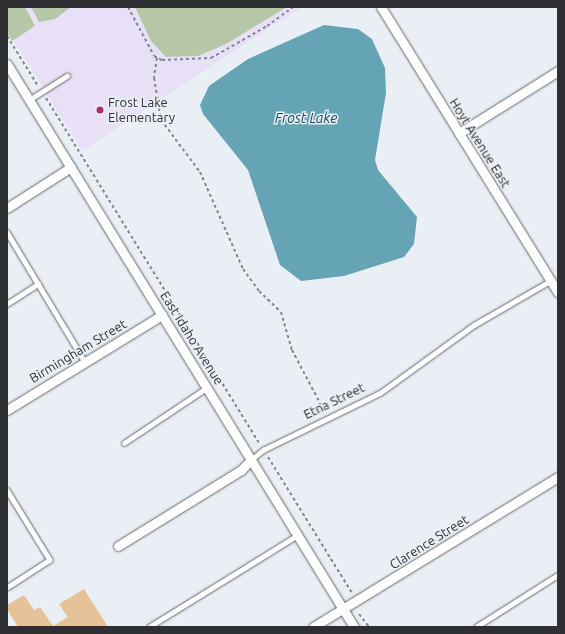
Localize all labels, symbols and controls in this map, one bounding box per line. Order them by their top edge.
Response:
place label: Frost Lake Elementary [108,95,175,126]
street label: Hoyt Avenue East [446,95,514,191]
marker: Frost Lake Elementary [95,105,105,115]
water label: Frost Lake [275,110,337,126]
street label: East Idaho Avenue [157,288,227,388]
street label: Birmingham Street [27,316,129,386]
street label: Etna Street [301,380,367,422]
street label: Clarence Street [387,512,471,572]

